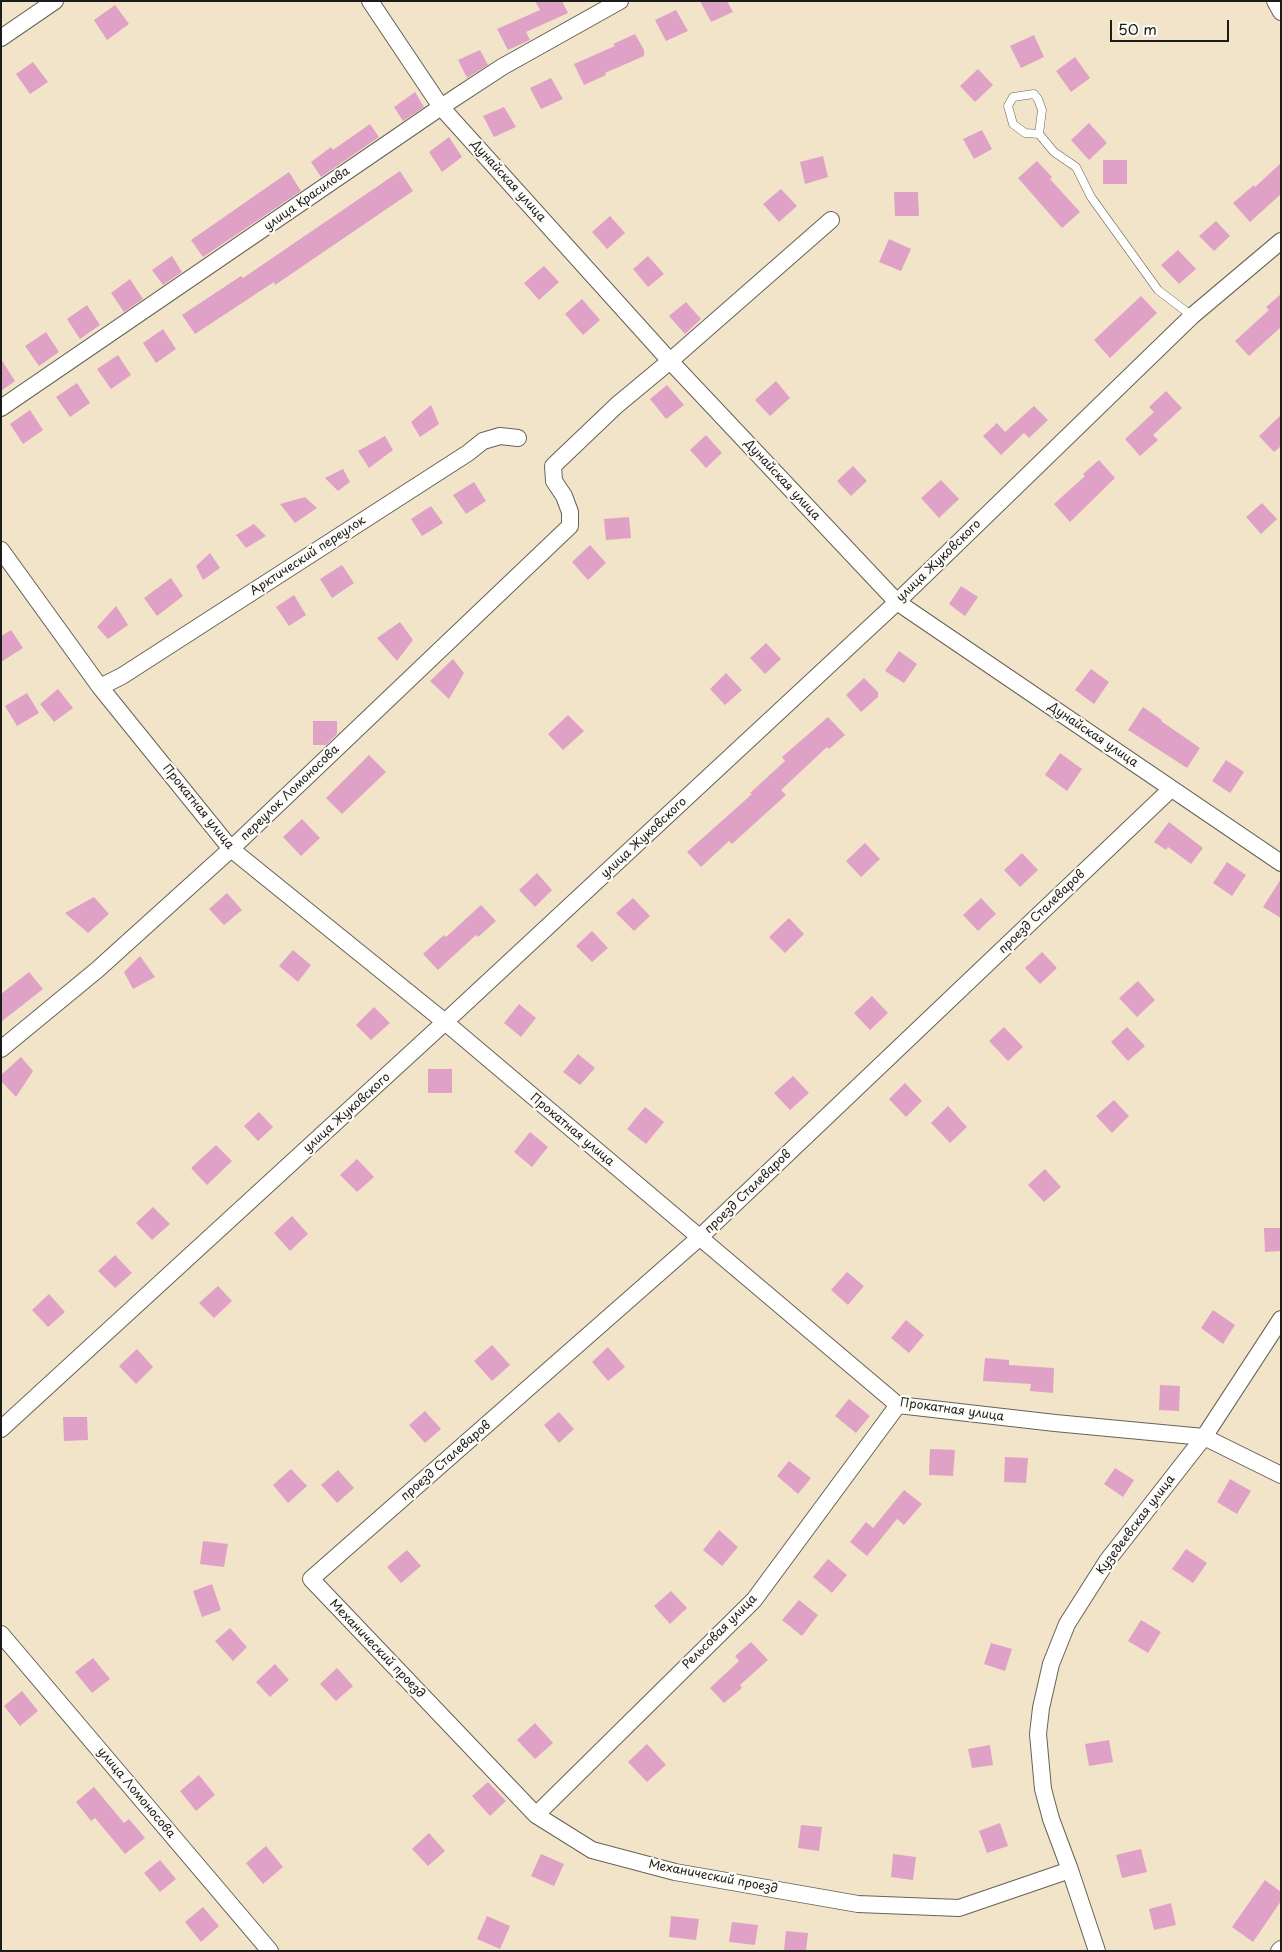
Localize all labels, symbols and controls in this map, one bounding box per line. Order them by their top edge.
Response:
scale bar [1112,10,1231,42]
text: 50 m [1118,17,1157,40]
street label: Дунайская улица [467,137,549,225]
street label: улица Красилова [262,164,352,234]
street label: Дунайская улица [741,437,823,523]
street label: Арктический переулок [248,513,368,599]
street label: улица Жуковского [894,517,984,605]
street label: Дунайская улица [1045,700,1141,770]
street label: переулок Ломоносова [238,742,342,844]
street label: Прокатная улица [159,762,237,852]
street label: улица Жуковского [598,795,690,881]
street label: проезд Сталеваров [996,867,1088,957]
street label: улица Жуковского [301,1070,393,1156]
street label: Прокатная улица [527,1091,617,1169]
street label: проезд Сталеваров [702,1147,794,1237]
street label: Прокатная улица [899,1396,1005,1424]
street label: проезд Сталеваров [398,1418,494,1504]
street label: Кузедеевская улица [1094,1472,1178,1578]
street label: Рельсовая улица [680,1592,760,1672]
street label: Механический проезд [326,1597,428,1701]
street label: улица Ломоносова [94,1745,178,1841]
street label: Механический проезд [647,1857,779,1897]

